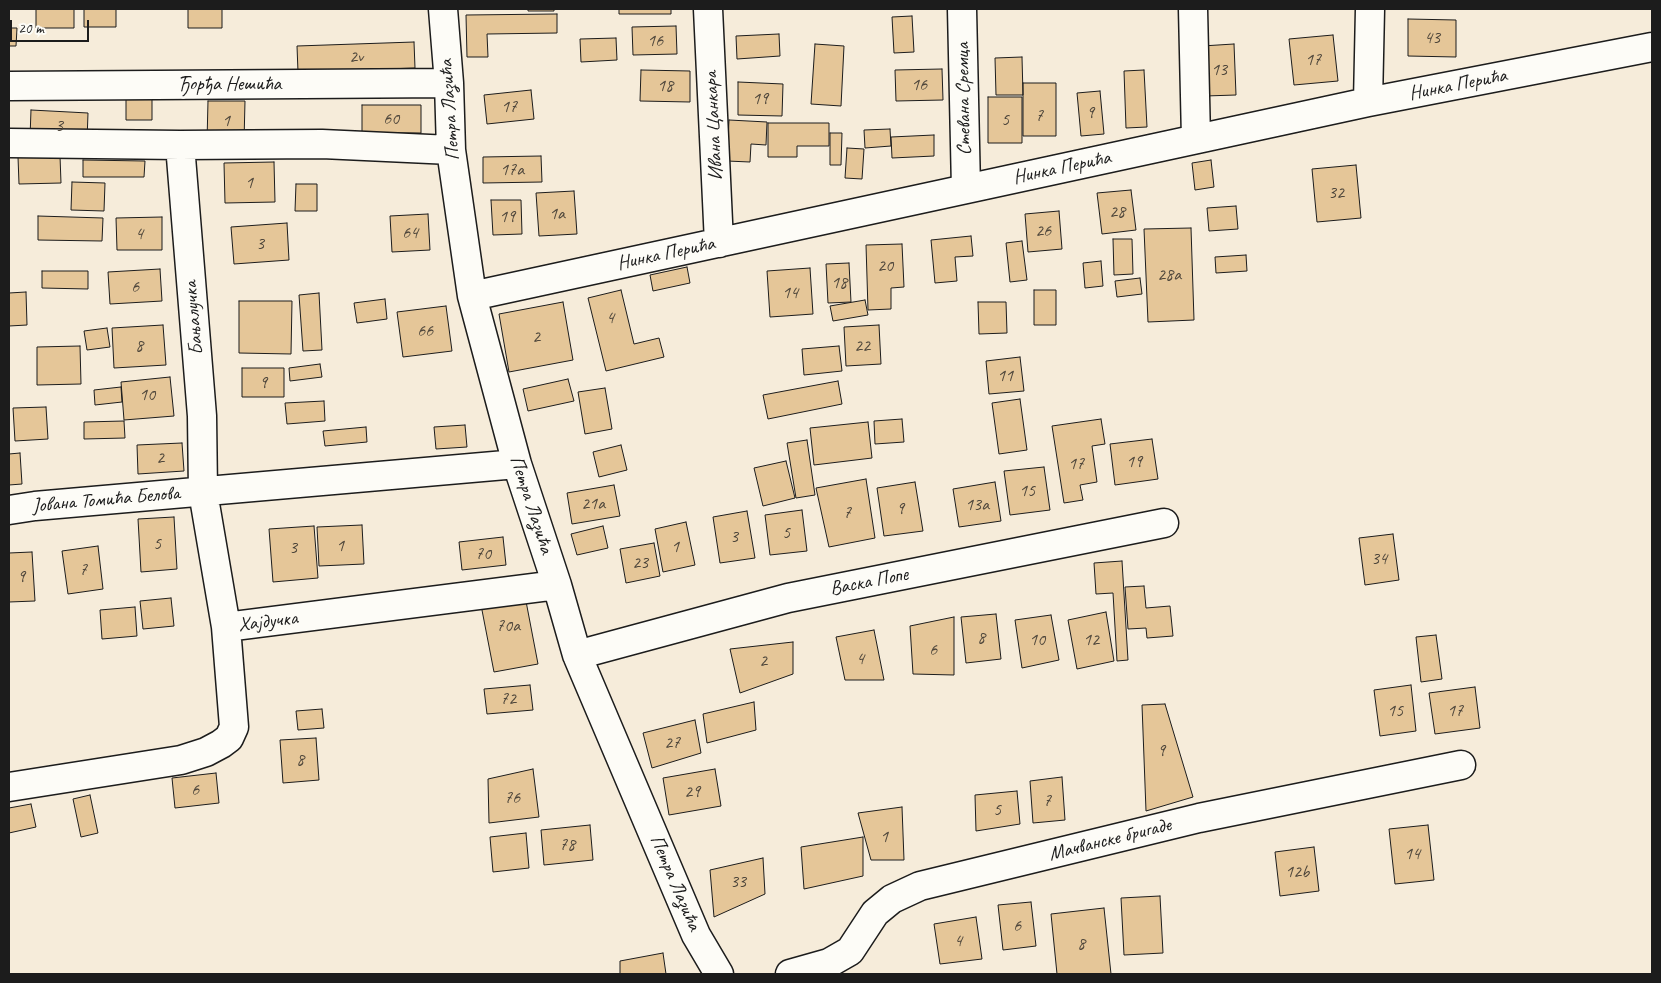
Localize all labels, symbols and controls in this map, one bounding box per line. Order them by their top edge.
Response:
scale bar [12,10,91,42]
text: 20 m [18,19,44,38]
house number: 43 [1424,27,1440,49]
house number: 16 [647,30,663,52]
street label: Стевана Сремца [951,42,977,156]
house number: 2v [349,46,363,68]
house number: 17 [1305,49,1321,71]
street label: Петра Лазића [434,58,466,162]
house number: 13 [1211,59,1227,81]
street label: Нинка Перића [1407,64,1509,106]
street label: Ивана Цанкара [699,71,729,181]
street label: Ђорђа Нешића [177,73,281,97]
house number: 16 [911,74,927,96]
house number: 18 [657,75,673,97]
house number: 19 [752,88,768,110]
house number: 17 [501,96,517,118]
house number: 9 [1086,102,1094,124]
house number: 7 [1035,105,1043,127]
house number: 60 [383,108,399,130]
house number: 5 [1001,109,1009,131]
house number: 1 [222,110,230,132]
house number: 3 [55,115,63,137]
street label: Нинка Перића [1011,146,1113,190]
house number: 17a [500,159,524,181]
house number: 1 [245,172,253,194]
house number: 32 [1328,182,1344,204]
house number: 28 [1109,201,1125,223]
house number: 1a [549,203,565,225]
house number: 19 [499,206,515,228]
house number: 26 [1035,220,1051,242]
house number: 64 [402,222,418,244]
house number: 4 [135,223,143,245]
street label: Нинка Перића [615,232,717,276]
house number: 3 [256,233,264,255]
house number: 20 [877,255,893,277]
house number: 28a [1157,264,1181,286]
house number: 18 [831,272,847,294]
house number: 6 [131,276,139,298]
street label: Бањалучка [179,280,209,356]
house number: 14 [782,282,798,304]
house number: 4 [606,307,614,329]
house number: 66 [417,320,433,342]
house number: 2 [532,326,540,348]
house number: 8 [135,335,143,357]
house number: 22 [854,335,870,357]
house number: 11 [997,365,1013,387]
house number: 9 [259,372,267,394]
house number: 10 [139,384,155,406]
house number: 2 [156,447,164,469]
house number: 19 [1126,451,1142,473]
street label: Петра Лазића [504,453,558,557]
house number: 17 [1068,453,1084,475]
house number: 15 [1019,480,1035,502]
street label: Јована Томића Белова [31,482,181,518]
house number: 21a [581,493,605,515]
house number: 13a [965,494,989,516]
house number: 9 [896,498,904,520]
house number: 7 [843,502,851,524]
house number: 5 [782,522,790,544]
house number: 3 [730,526,738,548]
house number: 5 [153,533,161,555]
house number: 1 [336,535,344,557]
house number: 1 [671,536,679,558]
house number: 3 [289,537,297,559]
house number: 70 [475,543,491,565]
house number: 34 [1371,548,1387,570]
house number: 23 [632,552,648,574]
house number: 7 [79,559,87,581]
street label: Васка Попе [828,563,910,601]
house number: 9 [17,566,25,588]
street label: Хајдучка [237,606,299,638]
house number: 70a [496,615,520,637]
house number: 8 [977,627,985,649]
house number: 10 [1029,629,1045,651]
house number: 12 [1083,629,1099,651]
house number: 6 [929,639,937,661]
house number: 4 [856,648,864,670]
house number: 2 [759,650,767,672]
house number: 72 [500,688,516,710]
house number: 15 [1387,700,1403,722]
house number: 17 [1447,700,1463,722]
house number: 27 [664,732,680,754]
house number: 9 [1157,740,1165,762]
house number: 8 [296,749,304,771]
house number: 6 [191,779,199,801]
house number: 29 [684,781,700,803]
house number: 76 [504,787,520,809]
house number: 7 [1043,790,1051,812]
house number: 5 [993,799,1001,821]
street label: Мачванске бригаде [1046,813,1174,867]
house number: 1 [880,826,888,848]
street label: Петра Лазића [644,832,706,934]
house number: 78 [559,834,575,856]
house number: 14 [1404,843,1420,865]
house number: 12b [1285,861,1309,883]
house number: 33 [730,871,746,893]
house number: 6 [1013,915,1021,937]
house number: 4 [954,930,962,952]
house number: 8 [1077,933,1085,955]

